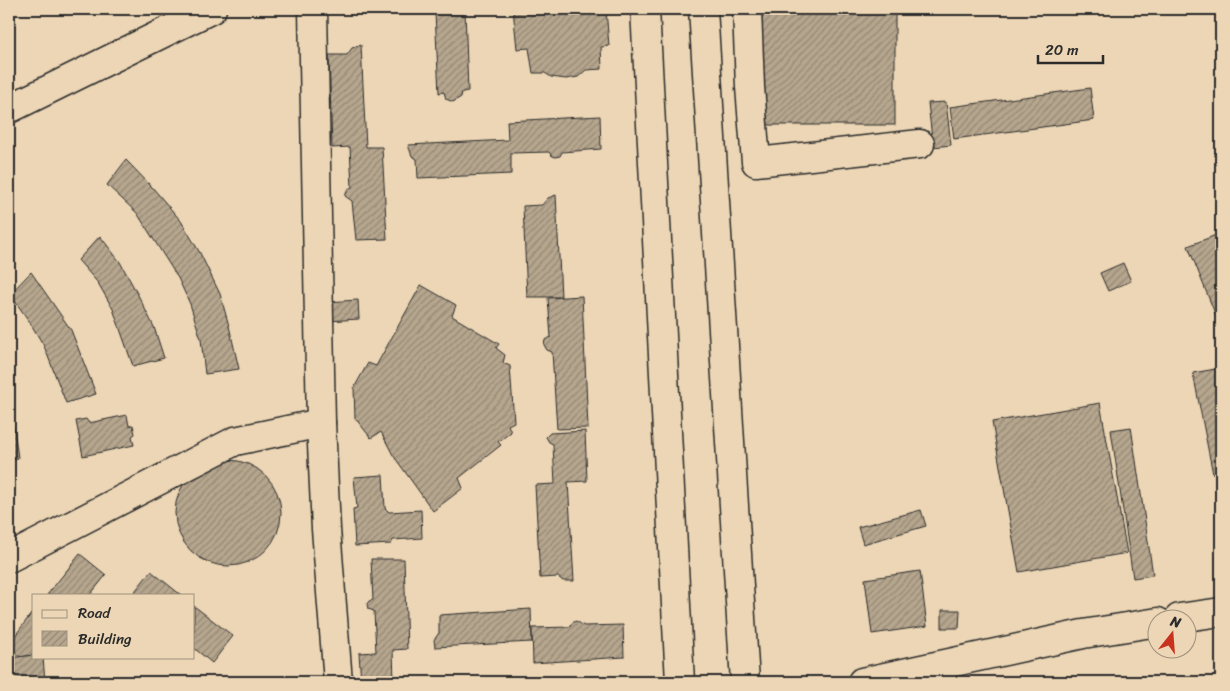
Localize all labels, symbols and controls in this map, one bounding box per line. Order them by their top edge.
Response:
scale bar [1038,32,1102,64]
text: 20 m [1045,37,1079,63]
legend [32,594,195,658]
text: Road [78,600,111,626]
north arrow [1148,608,1198,658]
text: N [1166,608,1184,636]
text: Building [78,626,132,652]

